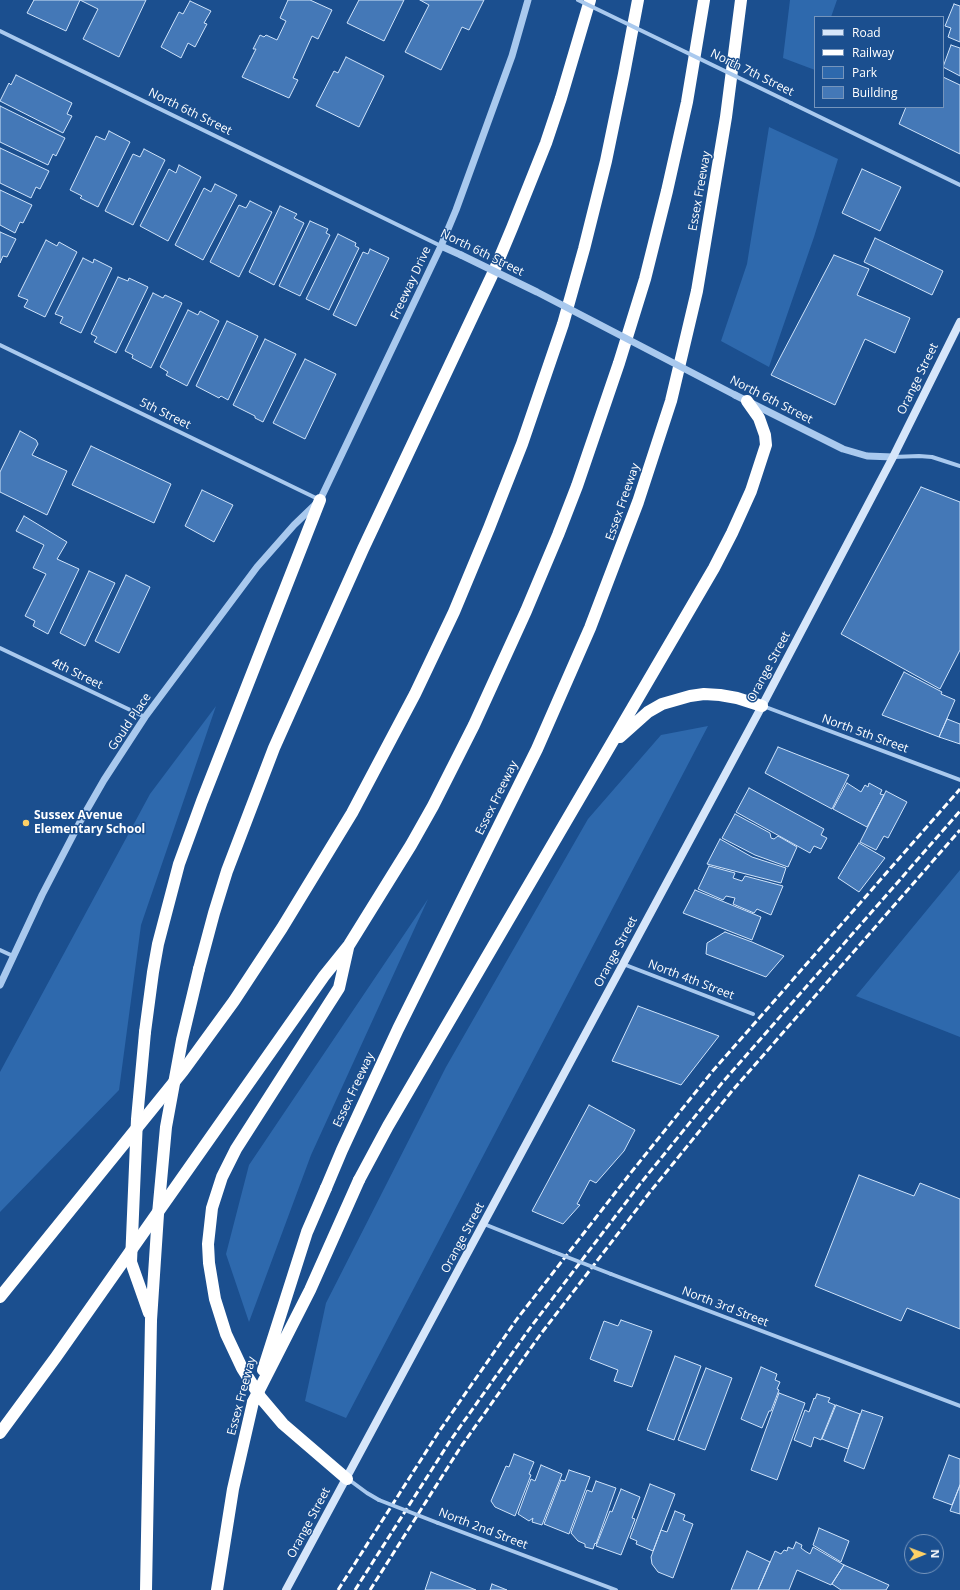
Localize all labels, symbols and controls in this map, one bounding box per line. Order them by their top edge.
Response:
legend [814,16,944,108]
text: Road [852,24,881,41]
text: Railway [852,44,894,61]
street label: North 7th Street [708,47,796,99]
text: Park [852,64,877,81]
text: Building [852,84,897,101]
street label: North 6th Street [146,86,234,138]
street label: Essex Freeway [686,150,714,232]
street label: North 6th Street [438,227,526,279]
street label: Freeway Drive [388,244,434,322]
street label: Orange Street [894,341,942,417]
street label: North 6th Street [727,373,815,427]
street label: 5th Street [137,395,193,433]
street label: Essex Freeway [603,461,643,543]
street label: Orange Street [744,629,794,705]
street label: 4th Street [49,655,105,693]
street label: Gould Place [106,691,154,753]
street label: North 5th Street [820,712,910,756]
street label: Essex Freeway [473,759,521,837]
place label: Sussex Avenue Elementary School [34,809,145,837]
marker: Sussex Avenue Elementary School [21,818,31,828]
street label: Orange Street [591,914,641,990]
street label: North 4th Street [646,957,736,1003]
street label: Essex Freeway [330,1050,378,1130]
street label: Orange Street [438,1200,488,1276]
street label: North 3rd Street [680,1284,770,1330]
street label: Essex Freeway [225,1355,259,1437]
street label: Orange Street [284,1485,334,1561]
street label: North 2nd Street [436,1505,530,1553]
north arrow [904,1534,944,1574]
text: N [928,1549,943,1558]

